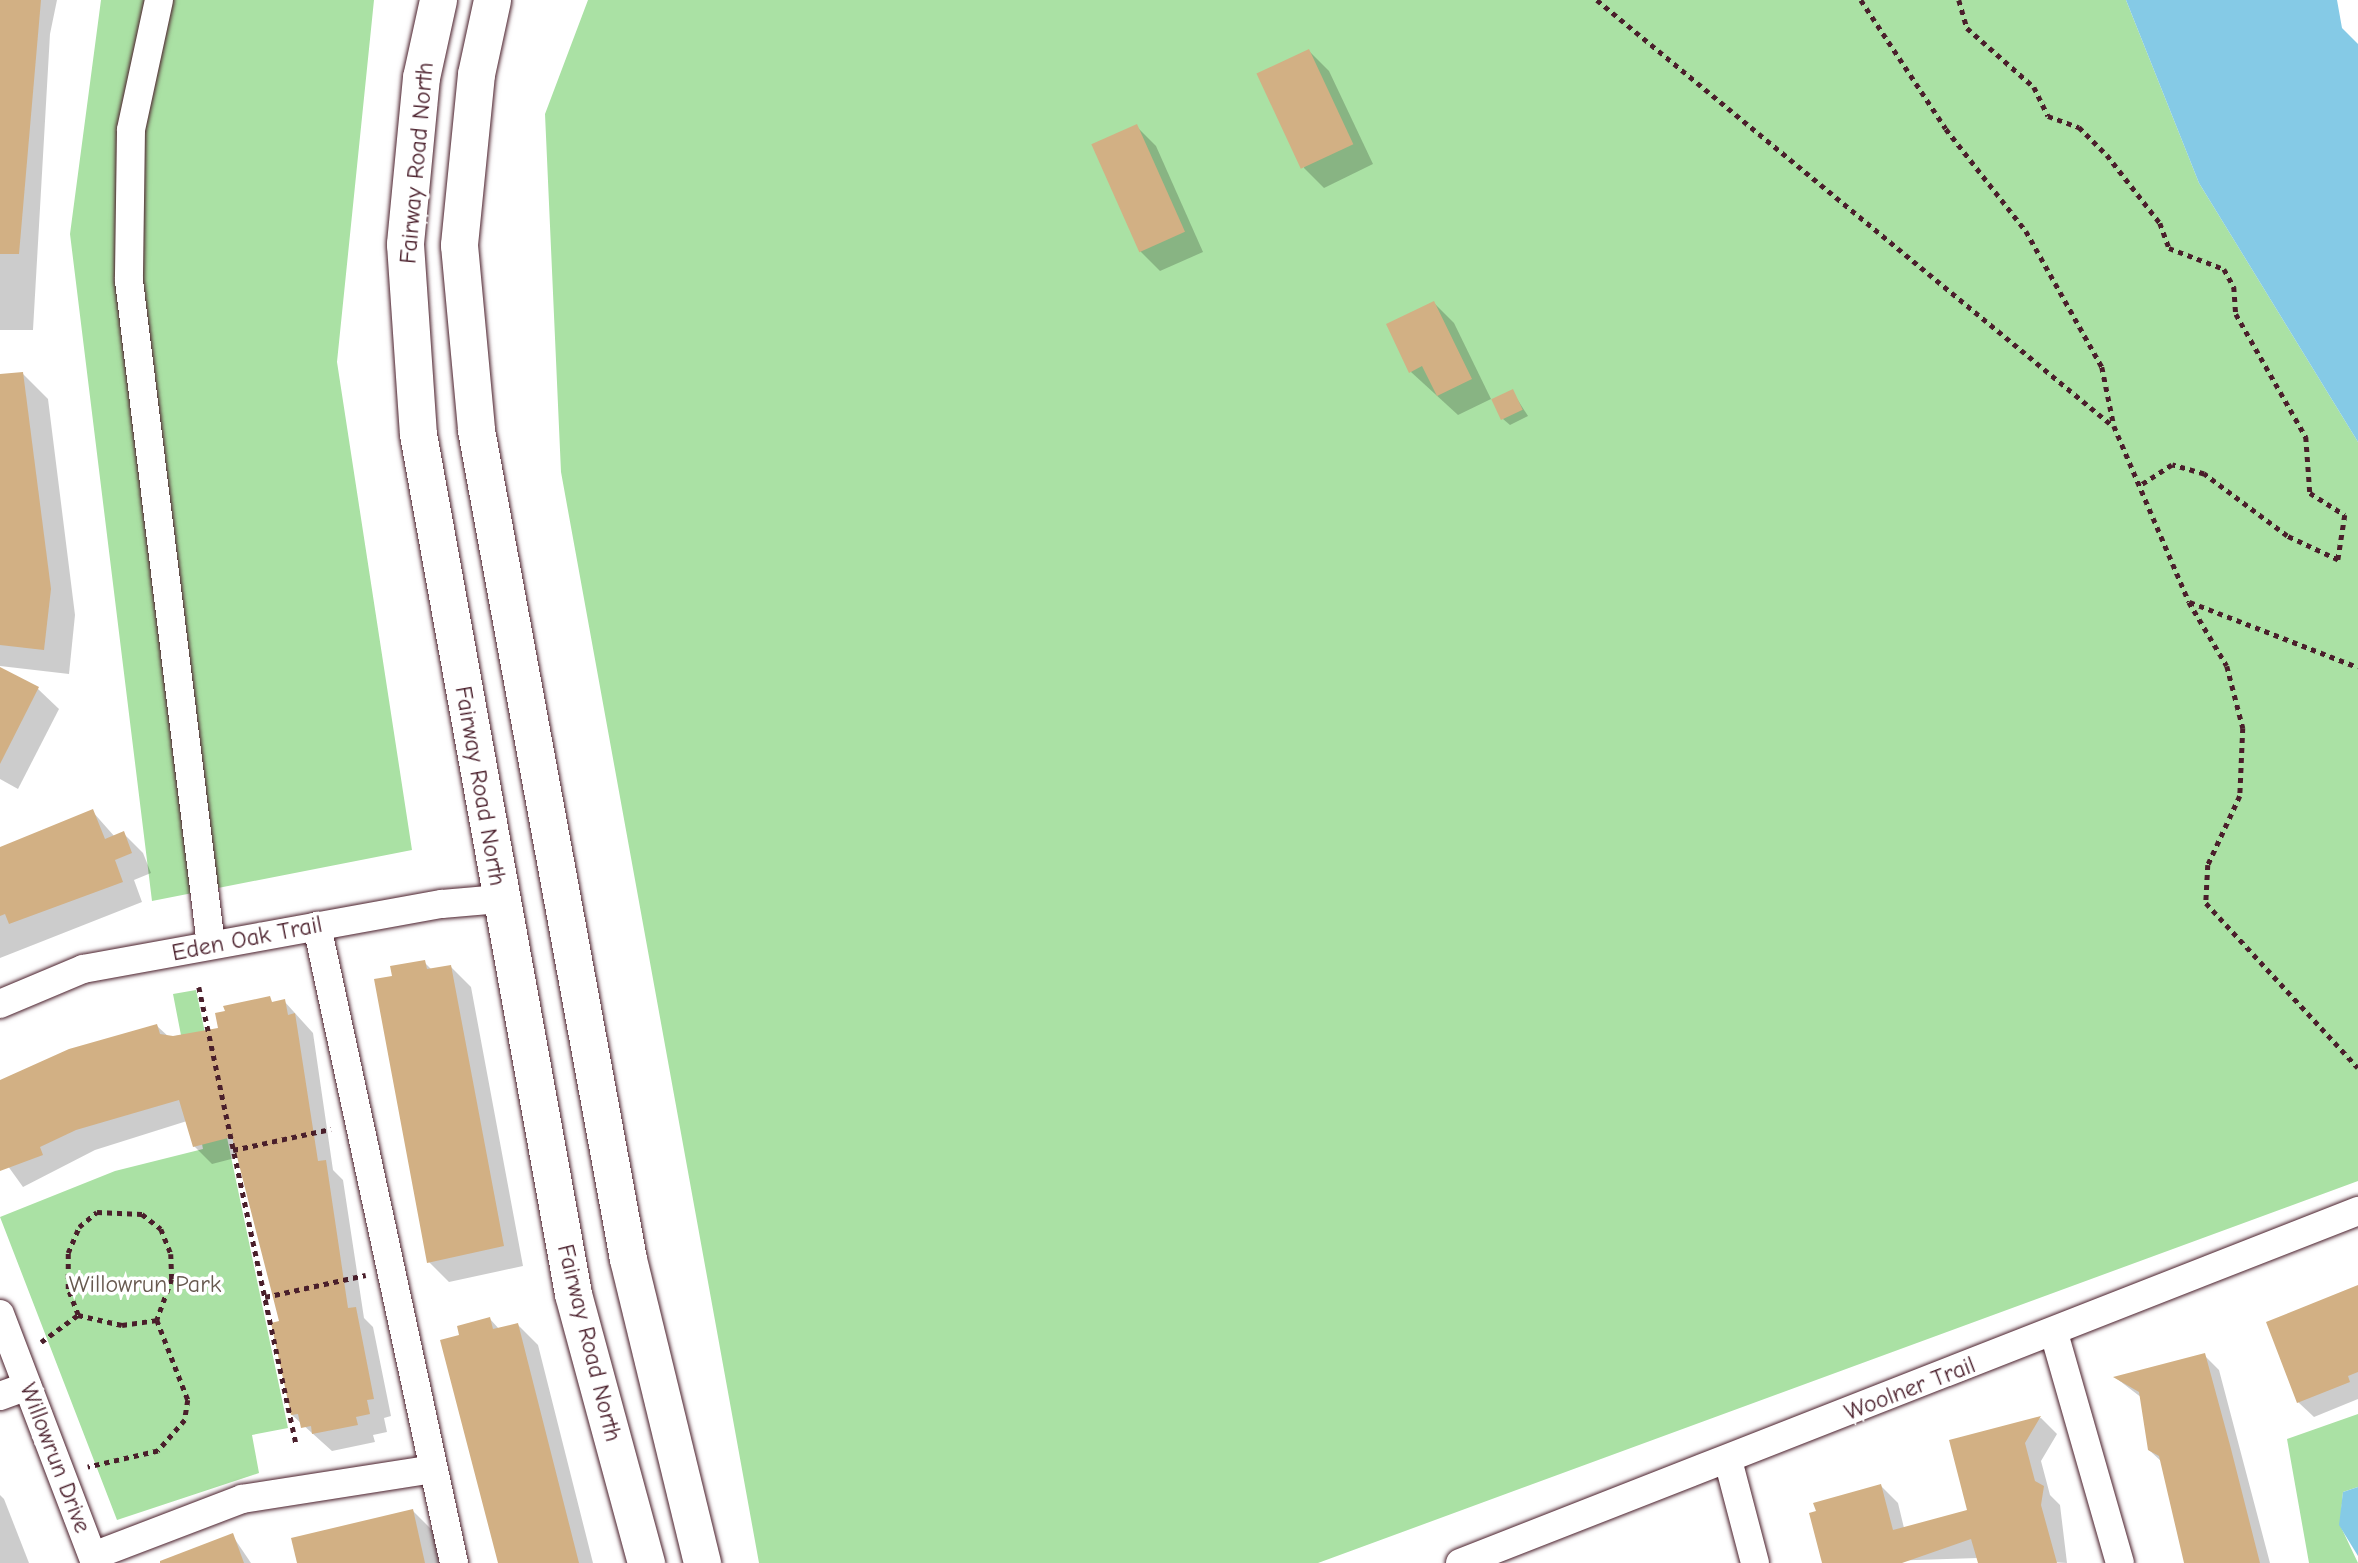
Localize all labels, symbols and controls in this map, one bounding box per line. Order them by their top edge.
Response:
street label: Fairway Road North [394,61,440,265]
street label: Fairway Road North [448,684,512,888]
street label: Eden Oak Trail [169,910,325,968]
street label: Fairway Road North [551,1241,627,1445]
park label: Willowrun Park [69,1271,221,1299]
street label: Woolner Trail [1840,1351,1980,1427]
street label: Willowrun Drive [13,1379,97,1537]

